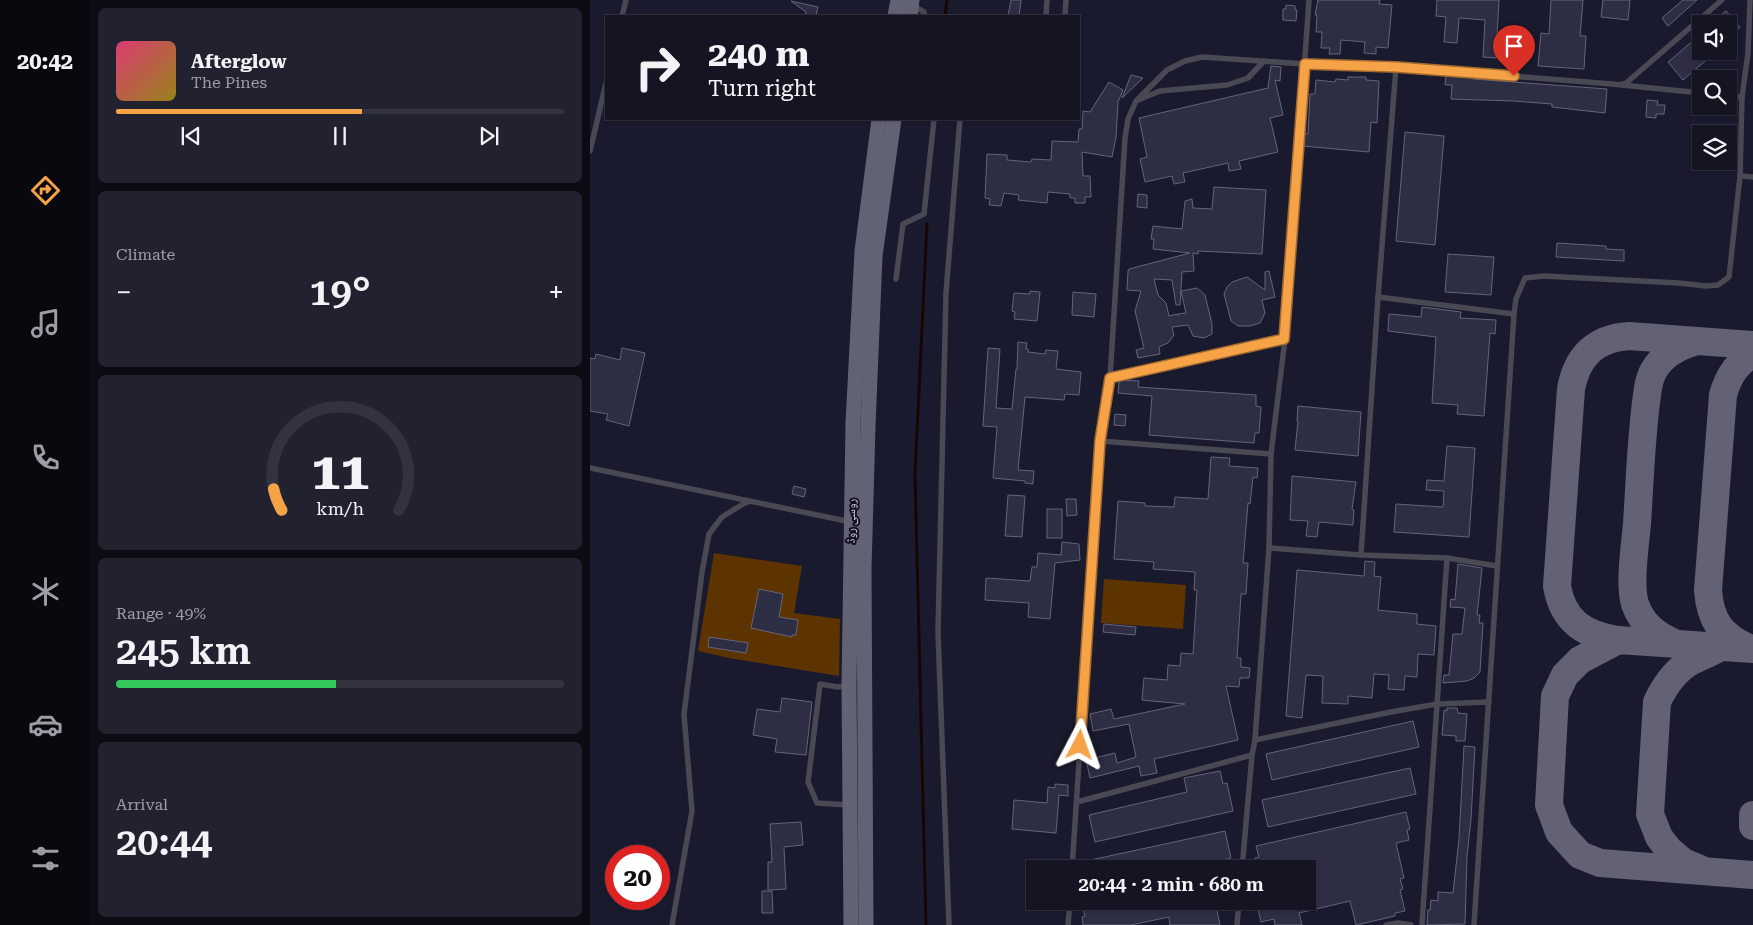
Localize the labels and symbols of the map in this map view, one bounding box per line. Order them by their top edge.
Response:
pin [1493,25,1535,76]
street label: روسی روڈ [844,498,858,543]
position arrow [1053,718,1105,770]
speed limit sign: 20 [605,845,670,910]

